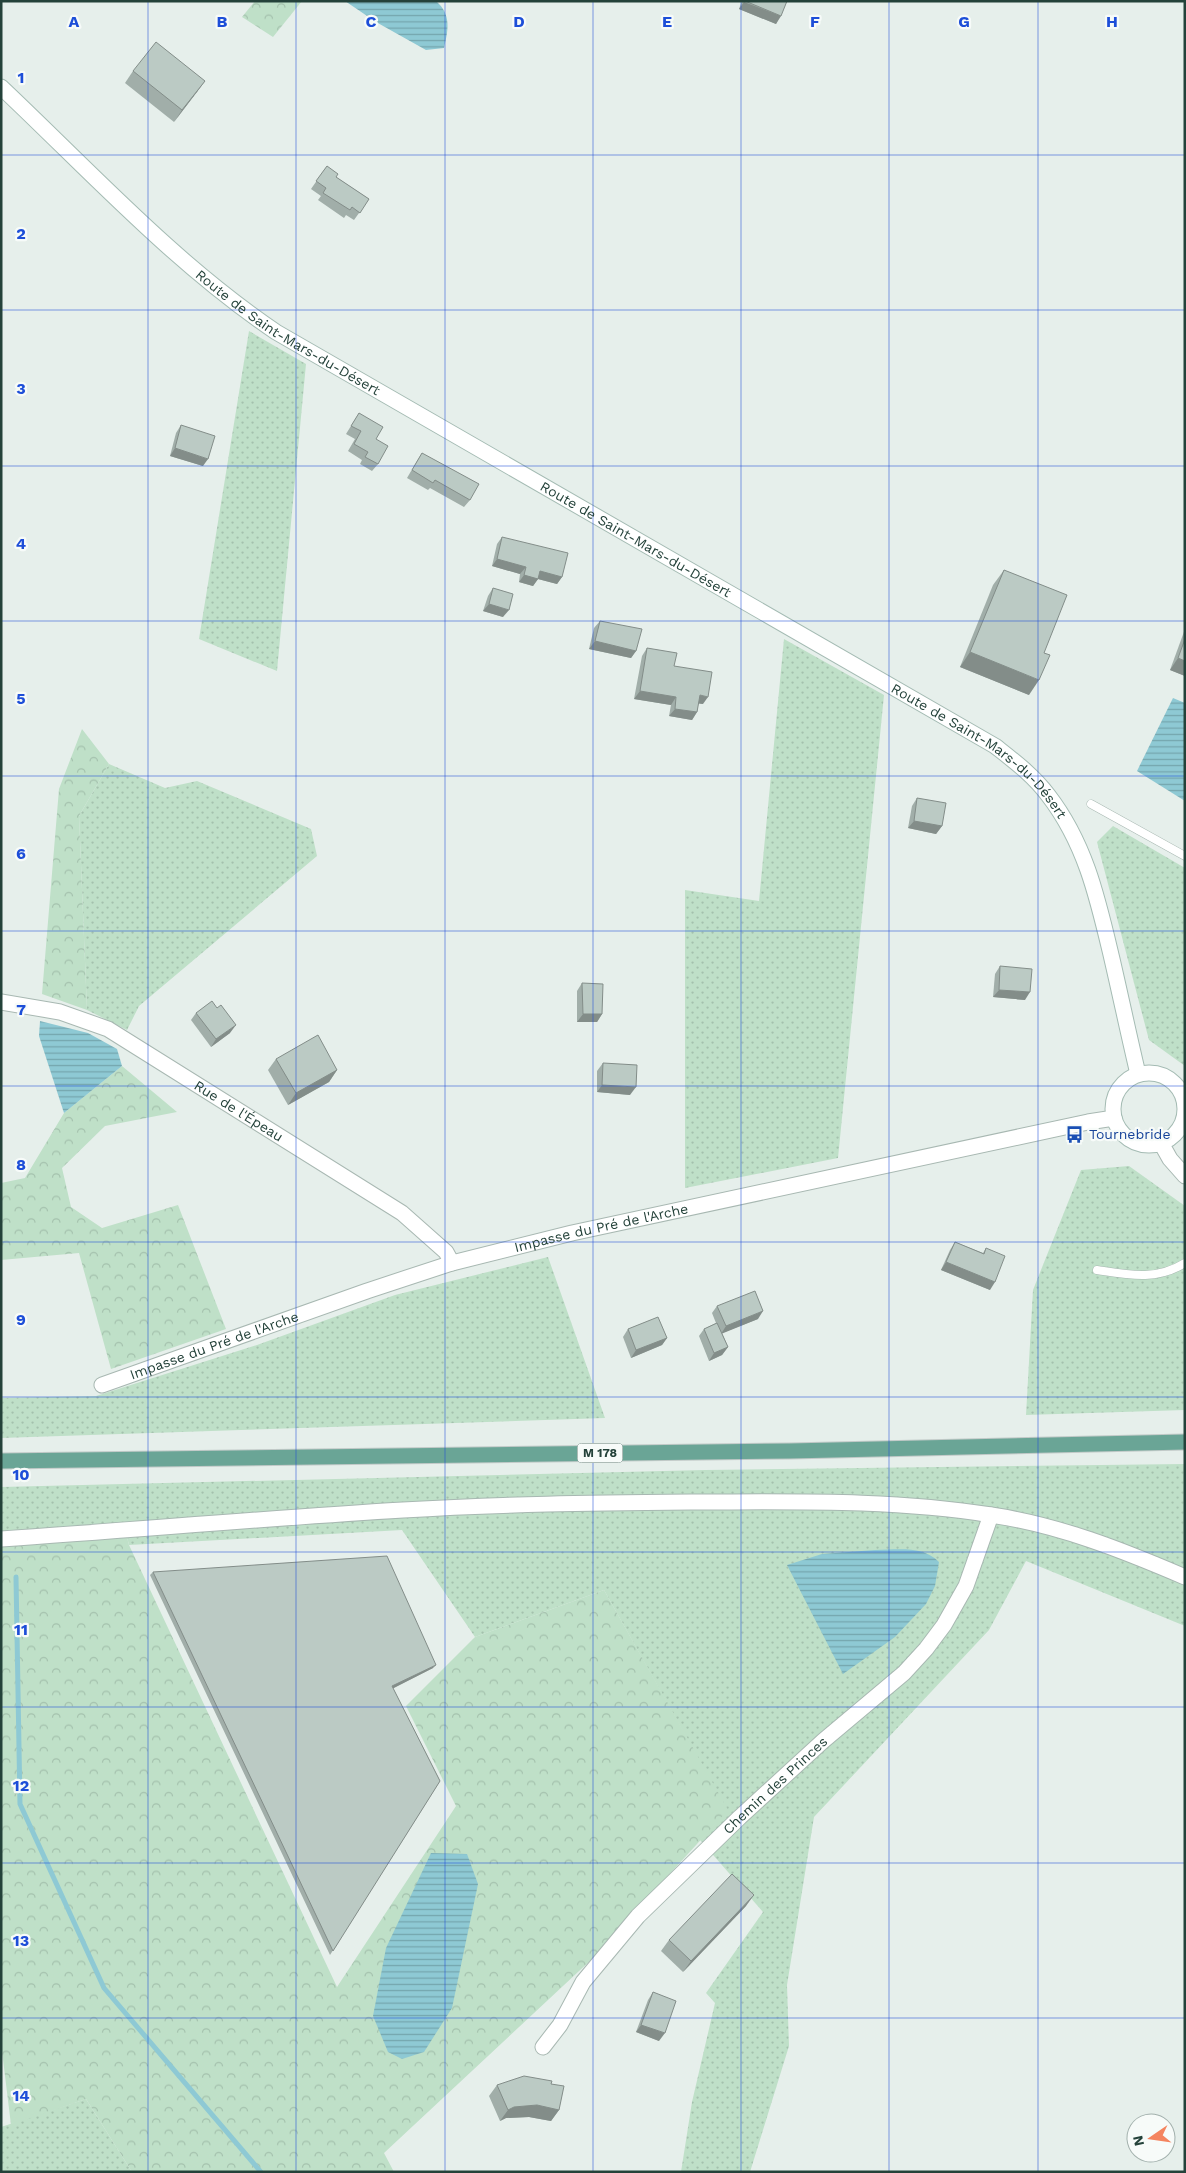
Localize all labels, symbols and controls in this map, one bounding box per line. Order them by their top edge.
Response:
text: A [69,12,80,31]
text: B [217,12,228,31]
text: C [366,12,377,31]
text: D [513,12,525,31]
text: E [662,12,672,31]
text: F [810,12,820,31]
text: G [958,12,970,31]
text: H [1106,12,1118,31]
text: 1 [18,68,24,87]
text: 2 [16,224,26,243]
street label: Route de Saint-Mars-du-Désert [192,266,383,398]
text: 3 [16,379,26,398]
street label: Route de Saint-Mars-du-Désert [538,478,734,600]
text: 4 [16,534,26,553]
street label: Route de Saint-Mars-du-Désert [889,680,1070,822]
text: 5 [16,689,26,708]
text: 6 [16,844,26,863]
text: 7 [16,1000,26,1019]
street label: Rue de l'Épeau [191,1077,286,1145]
bus stop icon: Tournebride [1065,1124,1085,1144]
place label: Tournebride [1089,1126,1170,1142]
text: 8 [16,1155,26,1174]
street label: Impasse du Pré de l'Arche [513,1200,690,1255]
street label: Impasse du Pré de l'Arche [128,1308,301,1382]
text: 9 [16,1310,26,1329]
road number: M 178 [578,1444,622,1462]
text: 10 [12,1465,30,1484]
text: 11 [14,1620,28,1639]
street label: Chemin des Princes [720,1733,830,1837]
text: 12 [13,1776,29,1795]
text: 13 [13,1931,29,1950]
text: 14 [12,2086,30,2105]
north arrow [1126,2113,1176,2163]
text: N [1129,2134,1147,2148]

